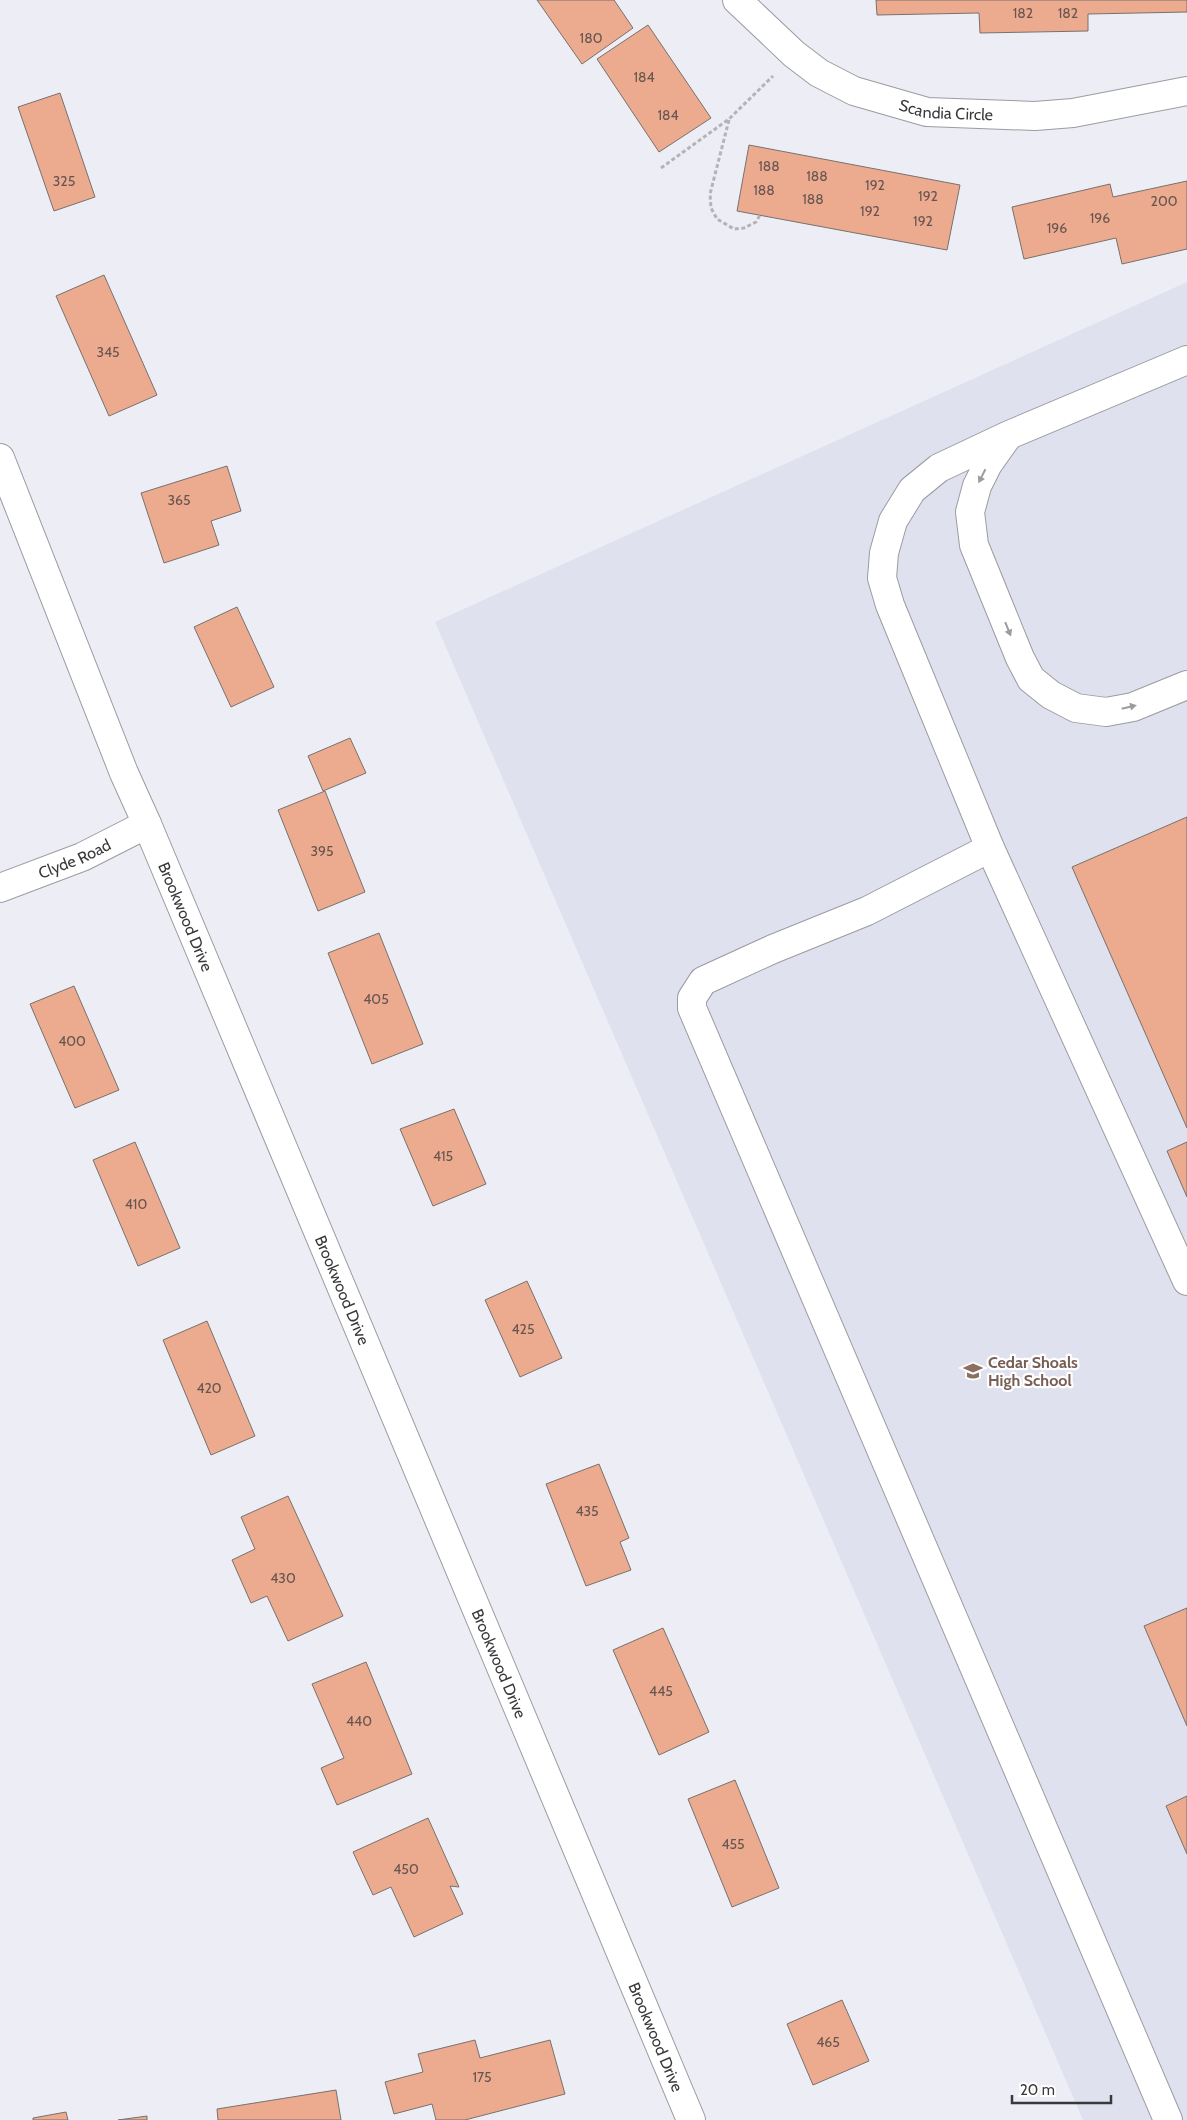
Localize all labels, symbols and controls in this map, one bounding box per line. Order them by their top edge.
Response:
house number: 182 [1013,4,1033,22]
house number: 182 [1058,4,1078,22]
house number: 180 [580,29,603,47]
house number: 184 [633,68,655,86]
street label: Scandia Circle [897,95,993,124]
house number: 184 [657,106,679,124]
house number: 188 [758,157,780,175]
house number: 188 [806,167,828,185]
house number: 325 [53,172,75,190]
house number: 192 [865,176,885,194]
house number: 188 [753,181,775,199]
house number: 192 [918,187,938,205]
house number: 188 [802,190,824,208]
house number: 200 [1151,192,1178,210]
house number: 192 [860,202,880,220]
house number: 196 [1090,209,1110,227]
house number: 192 [913,212,933,230]
house number: 196 [1047,219,1067,237]
house number: 345 [96,343,120,361]
one-way arrow [978,469,986,483]
house number: 365 [167,491,191,509]
one-way arrow [1004,622,1012,637]
one-way arrow [1121,703,1137,711]
street label: Clyde Road [36,835,114,883]
house number: 395 [310,842,334,860]
street label: Brookwood Drive [154,859,217,974]
house number: 405 [363,990,389,1008]
house number: 400 [58,1032,86,1050]
house number: 415 [433,1147,453,1165]
house number: 410 [125,1195,147,1213]
street label: Brookwood Drive [311,1233,374,1348]
house number: 425 [511,1320,535,1338]
place label: Cedar Shoals High School [988,1353,1078,1390]
school or university icon: Cedar Shoals High School [962,1360,984,1382]
house number: 420 [196,1379,222,1397]
house number: 435 [575,1502,599,1520]
house number: 430 [270,1569,296,1587]
street label: Brookwood Drive [468,1606,530,1721]
house number: 445 [649,1682,673,1700]
house number: 440 [346,1712,372,1730]
house number: 455 [721,1835,745,1853]
house number: 450 [393,1860,419,1878]
street label: Brookwood Drive [624,1980,687,2095]
house number: 465 [816,2033,840,2051]
house number: 175 [472,2068,492,2086]
scale bar [1012,2072,1111,2104]
text: 20 m [1020,2081,1055,2099]

